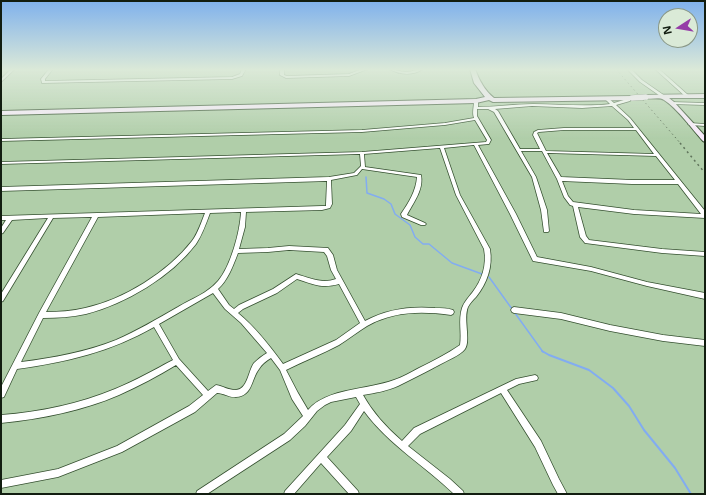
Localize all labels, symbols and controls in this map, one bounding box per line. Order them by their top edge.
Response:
north arrow [658,8,698,48]
text: N [658,24,675,36]

